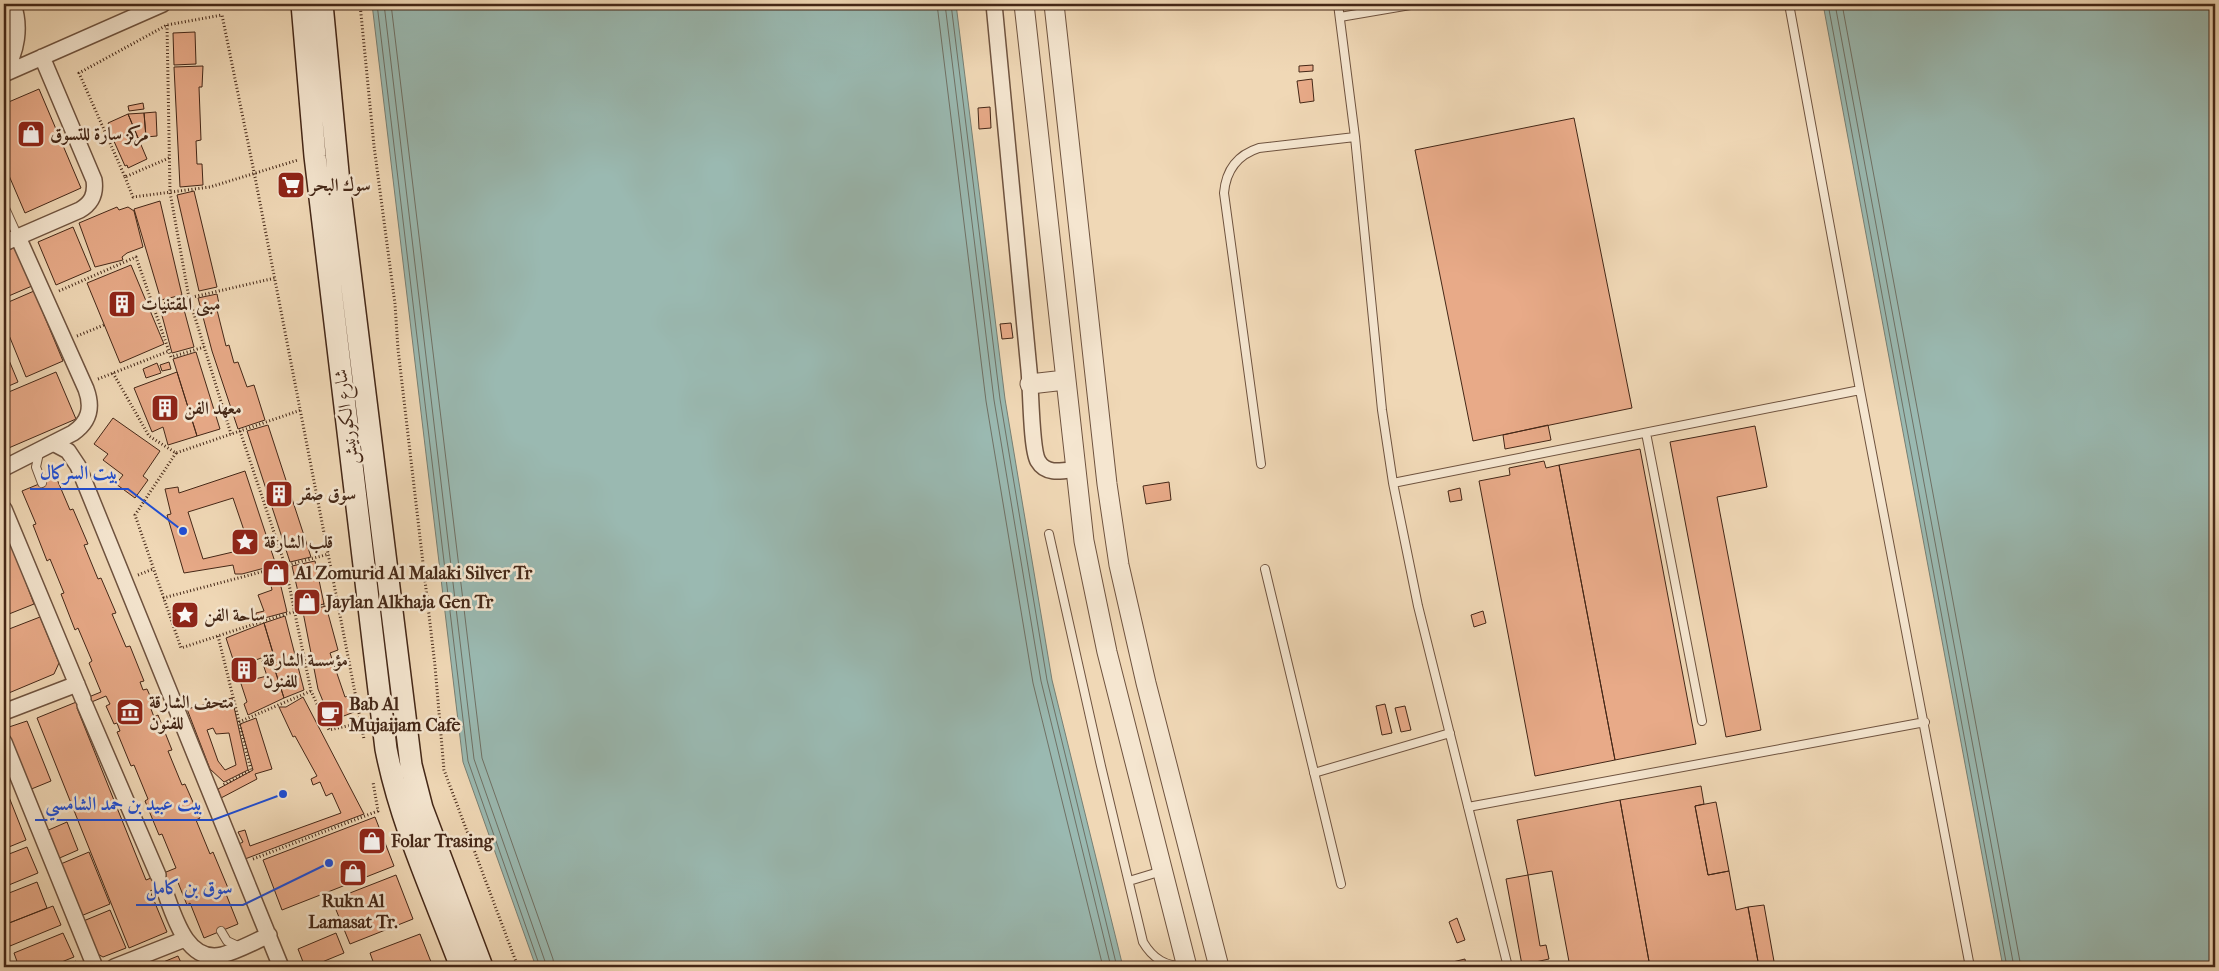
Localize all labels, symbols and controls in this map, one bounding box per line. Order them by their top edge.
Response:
shop icon: مركز سارة للتسوق [16,119,46,149]
place label: مركز سارة للتسوق [50,124,149,147]
supermarket icon: سوك البحر [276,170,306,200]
place label: سوك البحر [308,175,371,197]
building icon: مبنى المقتنيات [107,289,137,319]
place label: مبنى المقتنيات [141,294,220,317]
street label: شارع الكورنيش [330,367,367,466]
building icon: معهد الفن [150,393,180,423]
place label: معهد الفن [184,398,242,420]
callout: بيت السركال [30,455,128,489]
text: بيت السركال [40,462,118,485]
building icon: سوق صقر [264,479,294,509]
place label: سوق صقر [296,484,356,506]
place icon: قلب الشارقة [230,527,260,557]
place label: قلب الشارقة [264,532,333,554]
shop icon: Al Zomurid Al Malaki Silver Tr [261,558,291,588]
place label: Al Zomurid Al Malaki Silver Tr [294,563,533,584]
shop icon: Jaylan Alkhaja Gen Tr [292,587,322,617]
place label: Jaylan Alkhaja Gen Tr [324,592,494,613]
place icon: ساحة الفن [170,600,200,630]
place label: ساحة الفن [204,605,265,627]
place label: مؤسسة الشارقة للفنون [263,650,348,692]
building icon: مؤسسة الشارقة للفنون [229,655,259,685]
place label: متحف الشارقة للفنون [149,692,234,734]
place label: Bab Al Mujaijam Cafe [348,694,461,736]
museum icon: متحف الشارقة للفنون [115,697,145,727]
cafe icon: Bab Al Mujaijam Cafe [315,699,345,729]
callout: بيت عبيد بن حمد الشامسي [35,786,213,820]
text: بيت عبيد بن حمد الشامسي [45,793,203,821]
shop icon: Folar Trasing [357,826,387,856]
place label: Folar Trasing [390,831,495,852]
shop icon: Rukn Al Lamasat Tr. [338,858,368,888]
callout: سوق بن كامل [136,871,243,905]
text: سوق بن كامل [145,877,233,901]
place label: Rukn Al Lamasat Tr. [308,891,398,933]

